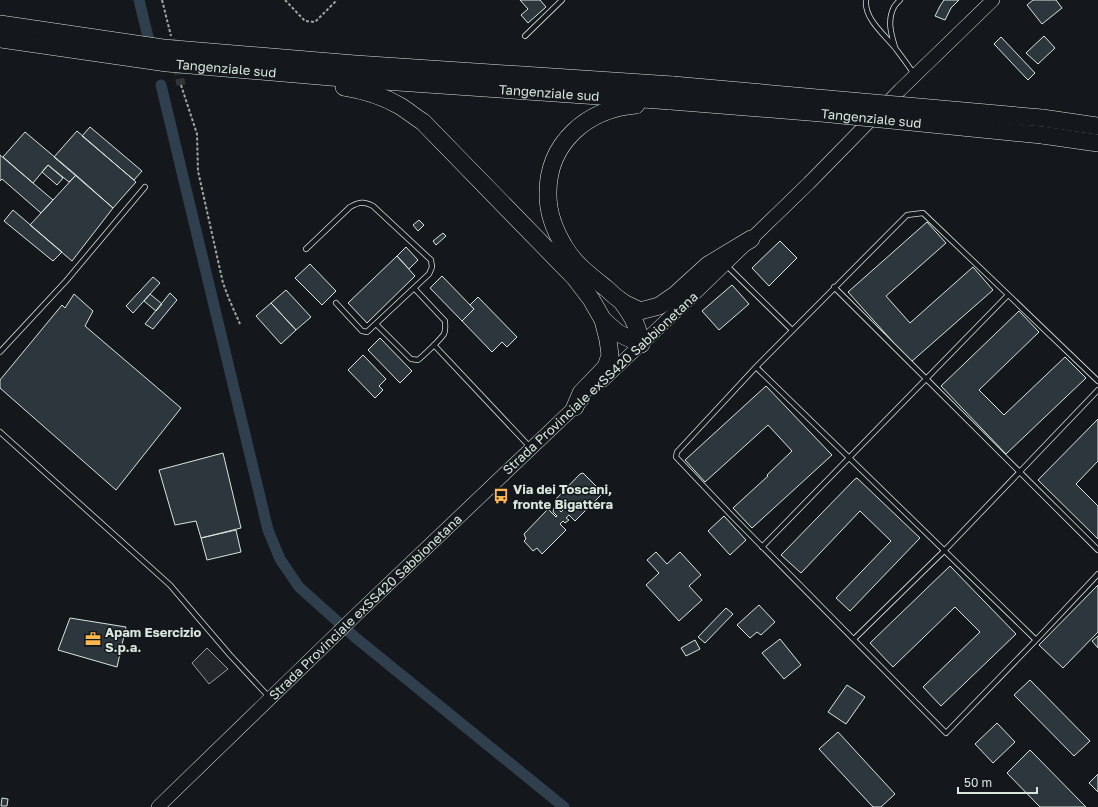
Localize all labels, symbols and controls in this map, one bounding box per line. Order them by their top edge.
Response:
street label: Tangenziale sud [175,56,277,80]
street label: Tangenziale sud [498,81,600,104]
street label: Tangenziale sud [820,105,922,131]
street label: Strada Provinciale exSS420 Sabbionetana [499,288,701,478]
place label: Via dei Toscani, fronte Bigattera [513,481,613,512]
bus stop icon: Via dei Toscani, fronte Bigattera [492,487,510,505]
street label: Strada Provinciale exSS420 Sabbionetana [265,511,465,703]
place label: Apam Esercizio S.p.a. [105,624,202,655]
office icon: Apam Esercizio S.p.a. [84,630,102,648]
scale bar [958,769,1037,795]
text: 50 m [964,775,992,790]

